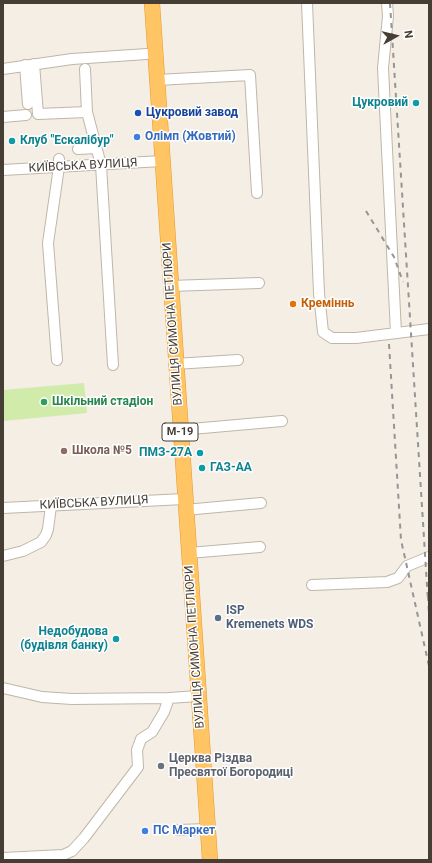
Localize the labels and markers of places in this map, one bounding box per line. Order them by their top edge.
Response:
place label: Цукровий [352,96,408,110]
marker: Цукровий [411,98,421,108]
place label: Цукровий завод [146,106,238,120]
marker: Цукровий завод [133,108,143,118]
place label: Олімп (Жовтий) [145,130,236,144]
marker: Олімп (Жовтий) [132,132,142,142]
place label: Клуб "Ескалібур" [20,134,114,148]
marker: Клуб "Ескалібур" [7,136,17,146]
place label: Креміннь [301,297,355,311]
marker: Креміннь [288,299,298,309]
place label: Шкільний стадіон [52,395,153,409]
marker: Шкільний стадіон [39,397,49,407]
place label: Школа №5 [72,444,132,458]
marker: Школа №5 [59,446,69,456]
place label: ПМЗ-27А [139,446,192,460]
marker: ПМЗ-27А [195,448,205,458]
place label: ГАЗ-АА [210,461,252,475]
marker: ГАЗ-АА [197,463,207,473]
place label: ISP Kremenets WDS [226,604,313,632]
marker: ISP Kremenets WDS [213,613,223,623]
place label: Недобудова (будівля банку) [20,625,108,653]
marker: Недобудова (будівля банку) [111,634,121,644]
place label: Церква Різдва Пресвятої Богородиці [169,752,293,780]
marker: Церква Різдва Пресвятої Богородиці [156,761,166,771]
place label: ПС Маркет [153,824,215,838]
marker: ПС Маркет [140,826,150,836]

